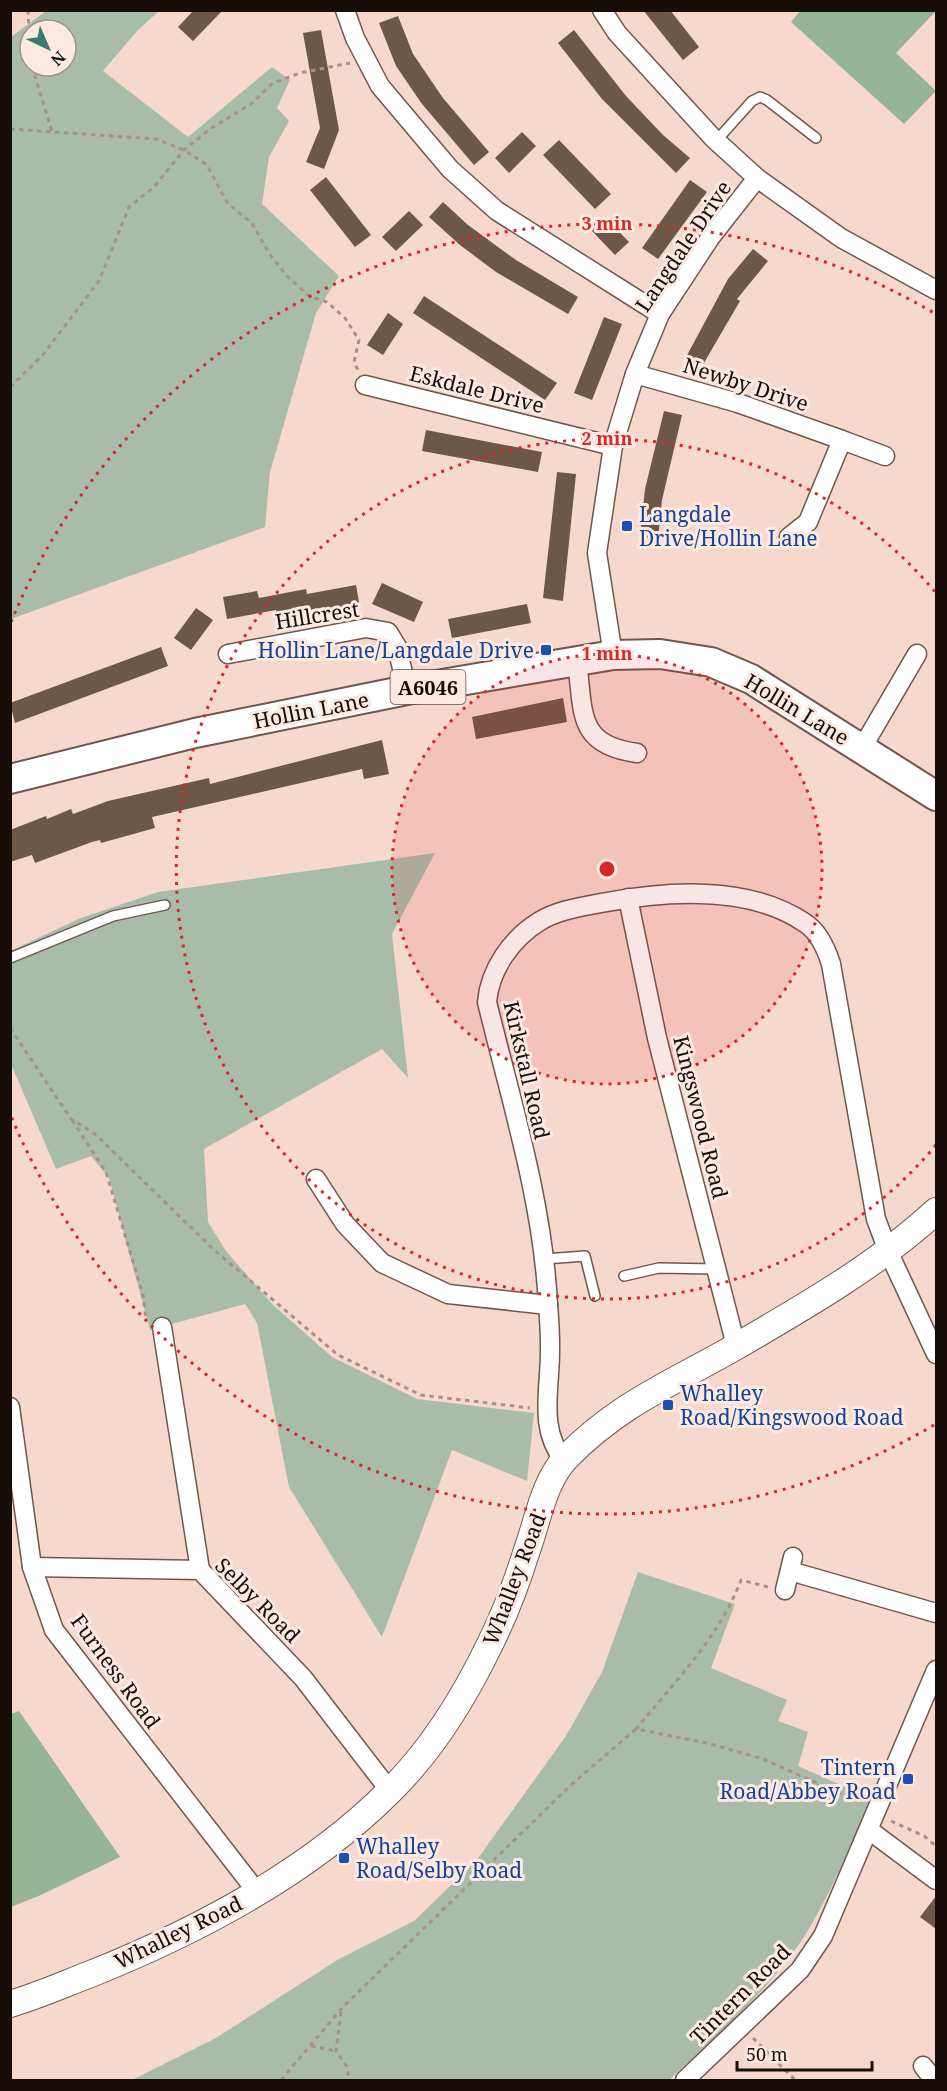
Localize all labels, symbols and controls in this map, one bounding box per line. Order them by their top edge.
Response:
north arrow [18,18,78,78]
text: N [46,46,71,71]
street label: Langdale Drive [629,175,737,317]
text: 3 min [582,211,632,235]
street label: Newby Drive [680,351,812,417]
street label: Eskdale Drive [407,359,547,419]
text: 2 min [582,426,632,450]
place label: Langdale Drive/Hollin Lane [639,500,818,552]
marker: Langdale Drive/Hollin Lane [620,519,634,533]
street label: Hillcrest [273,595,361,635]
place label: Hollin Lane/Langdale Drive [258,636,534,664]
text: 1 min [582,641,632,665]
marker: Hollin Lane/Langdale Drive [539,643,553,657]
street label: Hollin Lane [740,667,854,751]
road number: A6046 [390,670,466,704]
street label: Hollin Lane [251,685,371,735]
centre of rings [597,859,617,879]
street label: Kirkstall Road [497,998,557,1142]
street label: Kingswood Road [667,1033,735,1202]
place label: Whalley Road/Kingswood Road [680,1379,904,1431]
marker: Whalley Road/Kingswood Road [661,1398,675,1412]
street label: Whalley Road [476,1509,552,1649]
street label: Selby Road [209,1551,307,1649]
street label: Furness Road [65,1608,167,1734]
place label: Tintern Road/Abbey Road [720,1753,896,1805]
marker: Tintern Road/Abbey Road [901,1772,915,1786]
place label: Whalley Road/Selby Road [356,1832,522,1884]
marker: Whalley Road/Selby Road [337,1851,351,1865]
street label: Whalley Road [109,1889,247,1975]
street label: Tintern Road [684,1938,796,2050]
scale bar [737,2034,872,2072]
text: 50 m [746,2042,788,2066]

